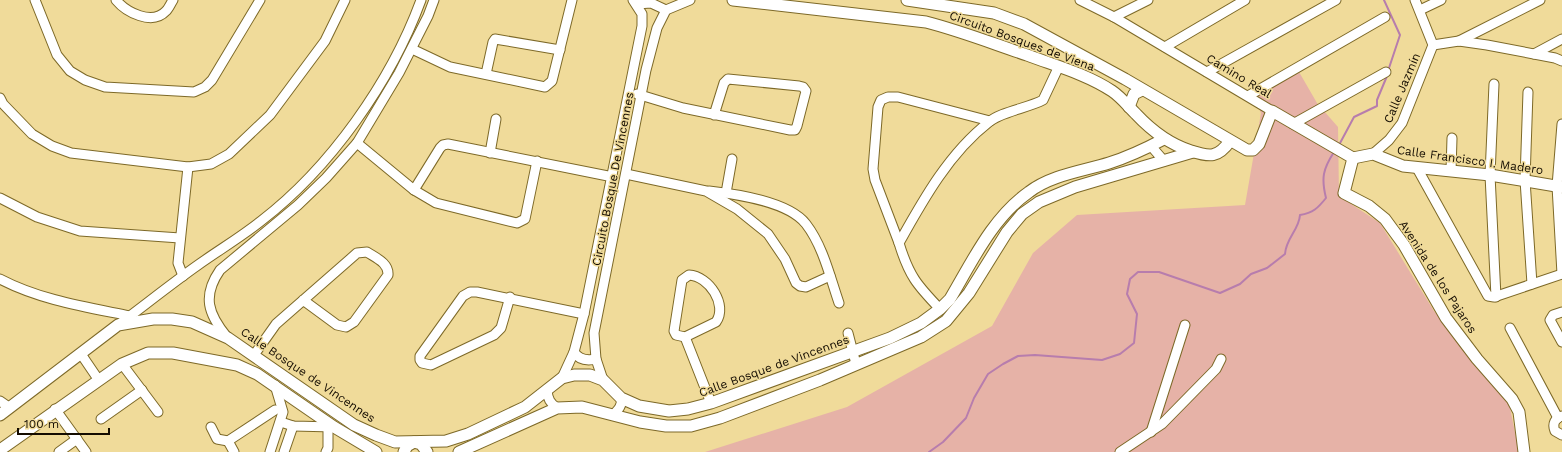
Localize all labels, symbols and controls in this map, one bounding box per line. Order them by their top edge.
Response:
street label: Circuito Bosques de Viena [947,8,1097,74]
street label: Camino Real [1204,51,1274,101]
street label: Calle Jazmín [1381,51,1423,125]
street label: Circuito Bosque De Vincennes [589,91,637,267]
street label: Calle Francisco I. Madero [1396,143,1544,177]
street label: Avenida de los Pajaros [1396,218,1480,336]
street label: Calle Bosque de Vincennes [238,325,378,425]
street label: Calle Bosque de Vincennes [697,332,851,400]
scale bar [18,410,109,436]
text: 100 m [24,417,59,431]

